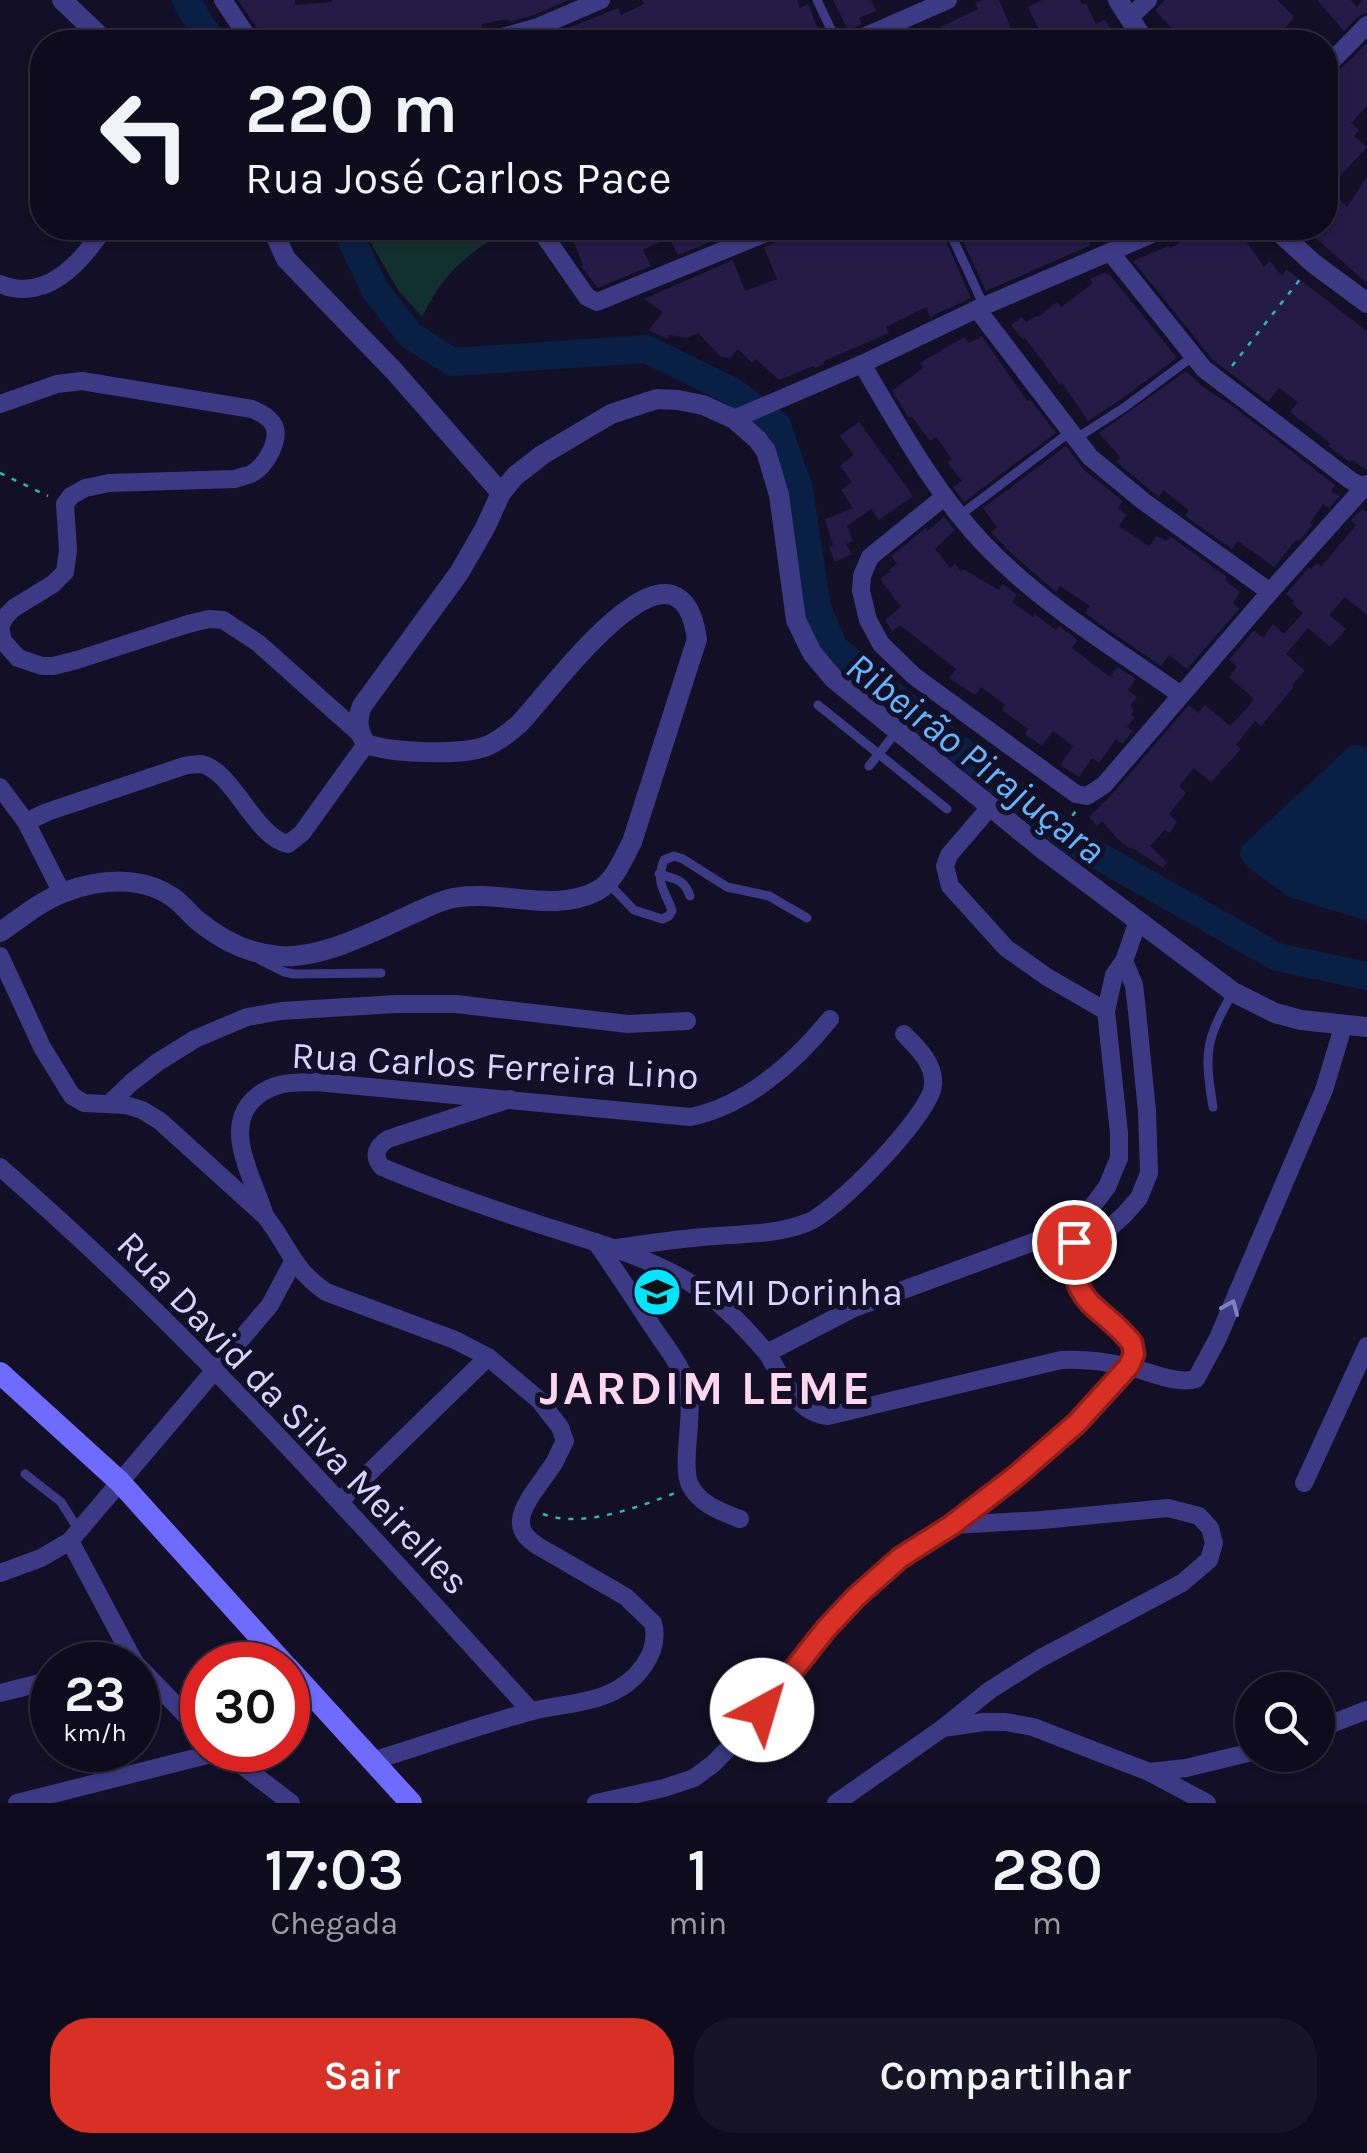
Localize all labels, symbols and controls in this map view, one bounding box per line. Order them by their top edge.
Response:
text: 220 m [245,68,458,150]
icon: left [80,70,210,200]
text: Rua José Carlos Pace [245,152,672,204]
water label: Ribeirão Pirajuçara [837,642,1115,874]
street label: Rua Carlos Ferreira Lino [290,1033,700,1099]
pin [1032,1200,1117,1285]
icon: arrive [1047,1215,1102,1270]
street label: Rua David da Silva Meirelles [107,1222,479,1604]
school or university icon: EMI Dorinha [631,1266,683,1318]
place label: EMI Dorinha [692,1270,903,1315]
one-way arrow [1219,1299,1239,1317]
district label: JARDIM LEME [539,1360,873,1416]
speed limit sign: 30 [180,1642,310,1772]
position arrow [710,1658,814,1762]
text: 23 [64,1665,126,1724]
map controls [1235,1672,1335,1772]
button: search [1235,1672,1335,1772]
text: km/h [63,1718,127,1747]
text: 17:03 [264,1835,404,1905]
text: 1 [687,1835,708,1905]
text: 280 [991,1835,1103,1905]
text: Chegada [270,1905,398,1942]
text: min [668,1905,727,1942]
text: m [1032,1905,1062,1942]
button: Sair [50,2018,674,2133]
button: Compartilhar [694,2018,1317,2133]

